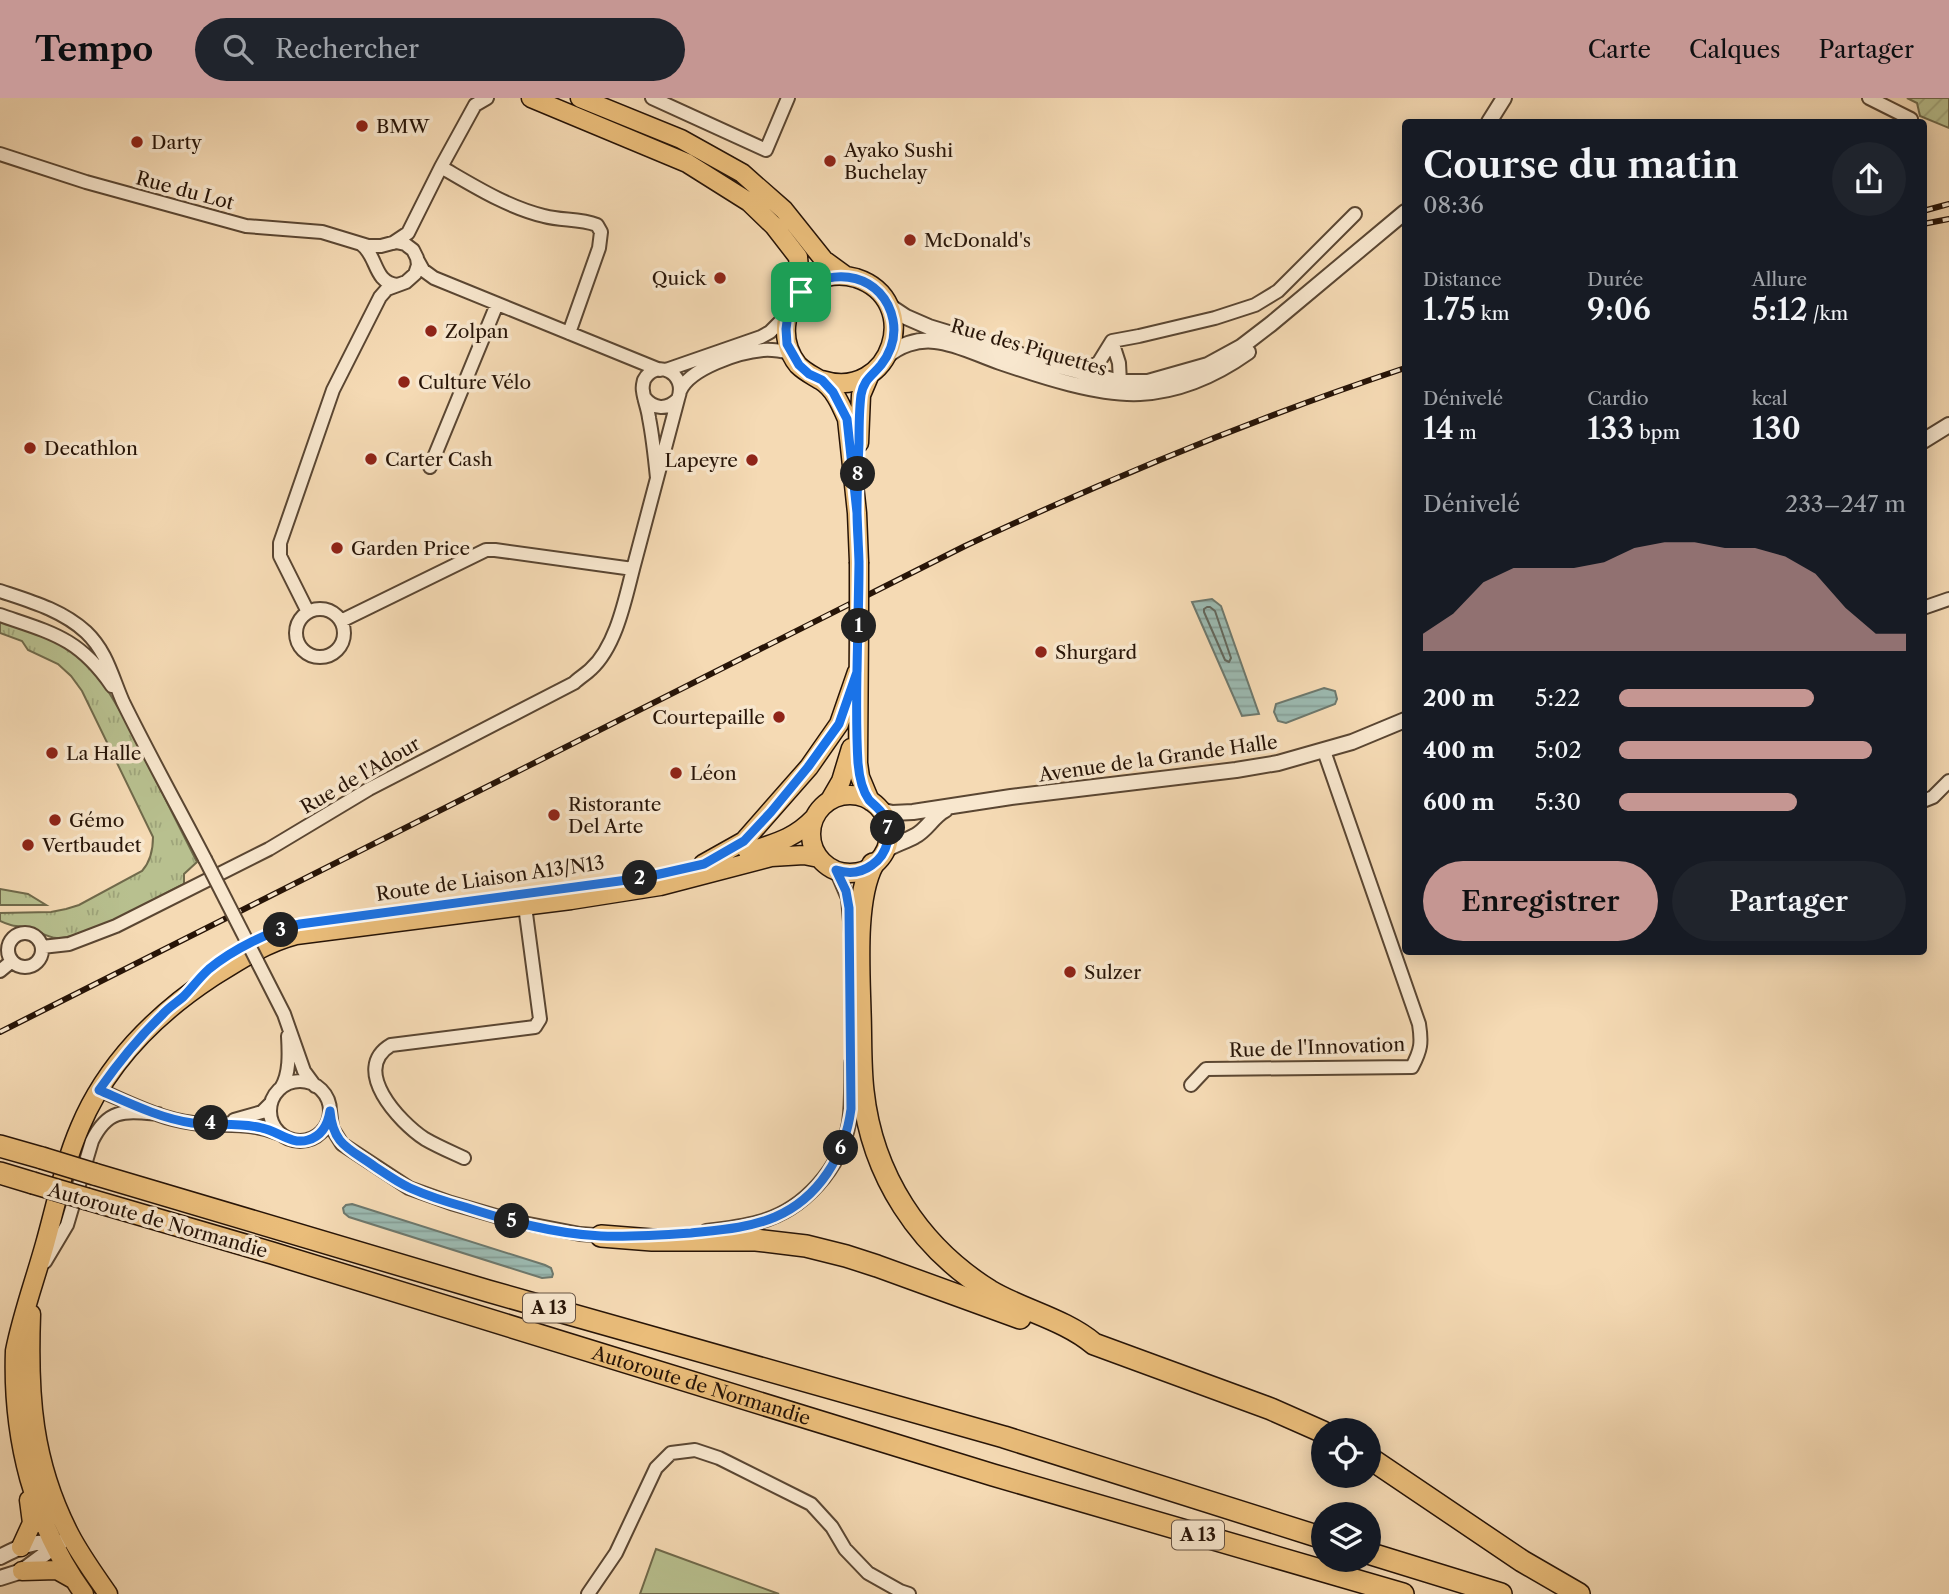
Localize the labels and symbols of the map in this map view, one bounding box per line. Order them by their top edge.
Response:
place label: BMW [376,115,430,138]
marker: BMW [354,118,370,134]
place label: Darty [151,131,202,154]
marker: Darty [129,134,145,150]
place label: Ayako Sushi Buchelay [843,139,953,184]
marker: Ayako Sushi Buchelay [822,153,838,169]
street label: Rue du Lot [133,166,237,215]
place label: McDonald's [924,229,1031,252]
marker: McDonald's [902,232,918,248]
pin [771,262,831,322]
place label: Quick [652,267,707,290]
marker: Quick [712,270,728,286]
street label: Rue des Piquettes [948,314,1110,381]
place label: Zolpan [445,320,509,343]
marker: Zolpan [423,323,439,339]
place label: Culture Vélo [418,371,531,394]
marker: Culture Vélo [396,374,412,390]
place label: Decathlon [44,437,138,460]
marker: Decathlon [22,440,38,456]
place label: Carter Cash [385,448,493,471]
place label: Lapeyre [665,449,738,472]
marker: Carter Cash [363,451,379,467]
marker: Lapeyre [744,452,760,468]
pin: 8 [840,456,876,492]
place label: Garden Price [351,537,470,560]
marker: Garden Price [329,540,345,556]
pin: 1 [842,608,876,644]
place label: Shurgard [1055,641,1138,664]
marker: Shurgard [1033,644,1049,660]
place label: Courtepaille [652,706,765,729]
marker: Courtepaille [771,709,787,725]
street label: Avenue de la Grande Halle [1036,730,1279,787]
street label: Rue de l'Adour [297,732,424,819]
place label: La Halle [66,742,141,765]
marker: La Halle [44,745,60,761]
place label: Léon [690,762,737,785]
marker: Léon [668,765,684,781]
place label: Ristorante Del Arte [568,793,661,838]
marker: Ristorante Del Arte [546,807,562,823]
place label: Gémo [69,809,124,832]
pin: 7 [870,810,906,846]
marker: Gémo [47,812,63,828]
place label: Vertbaudet [41,834,142,857]
marker: Vertbaudet [20,837,36,853]
street label: Route de Liaison A13/N13 [374,851,606,906]
pin: 2 [622,860,658,896]
pin: 3 [264,912,298,948]
place label: Sulzer [1084,961,1141,984]
marker: Sulzer [1062,964,1078,980]
street label: Rue de l'Innovation [1229,1033,1406,1062]
pin: 4 [194,1105,228,1140]
pin: 6 [824,1130,858,1166]
street label: Autoroute de Normandie [45,1178,270,1263]
pin: 5 [494,1204,530,1238]
road number: A 13 [523,1294,575,1322]
street label: Autoroute de Normandie [588,1341,813,1430]
road number: A 13 [1172,1520,1224,1550]

